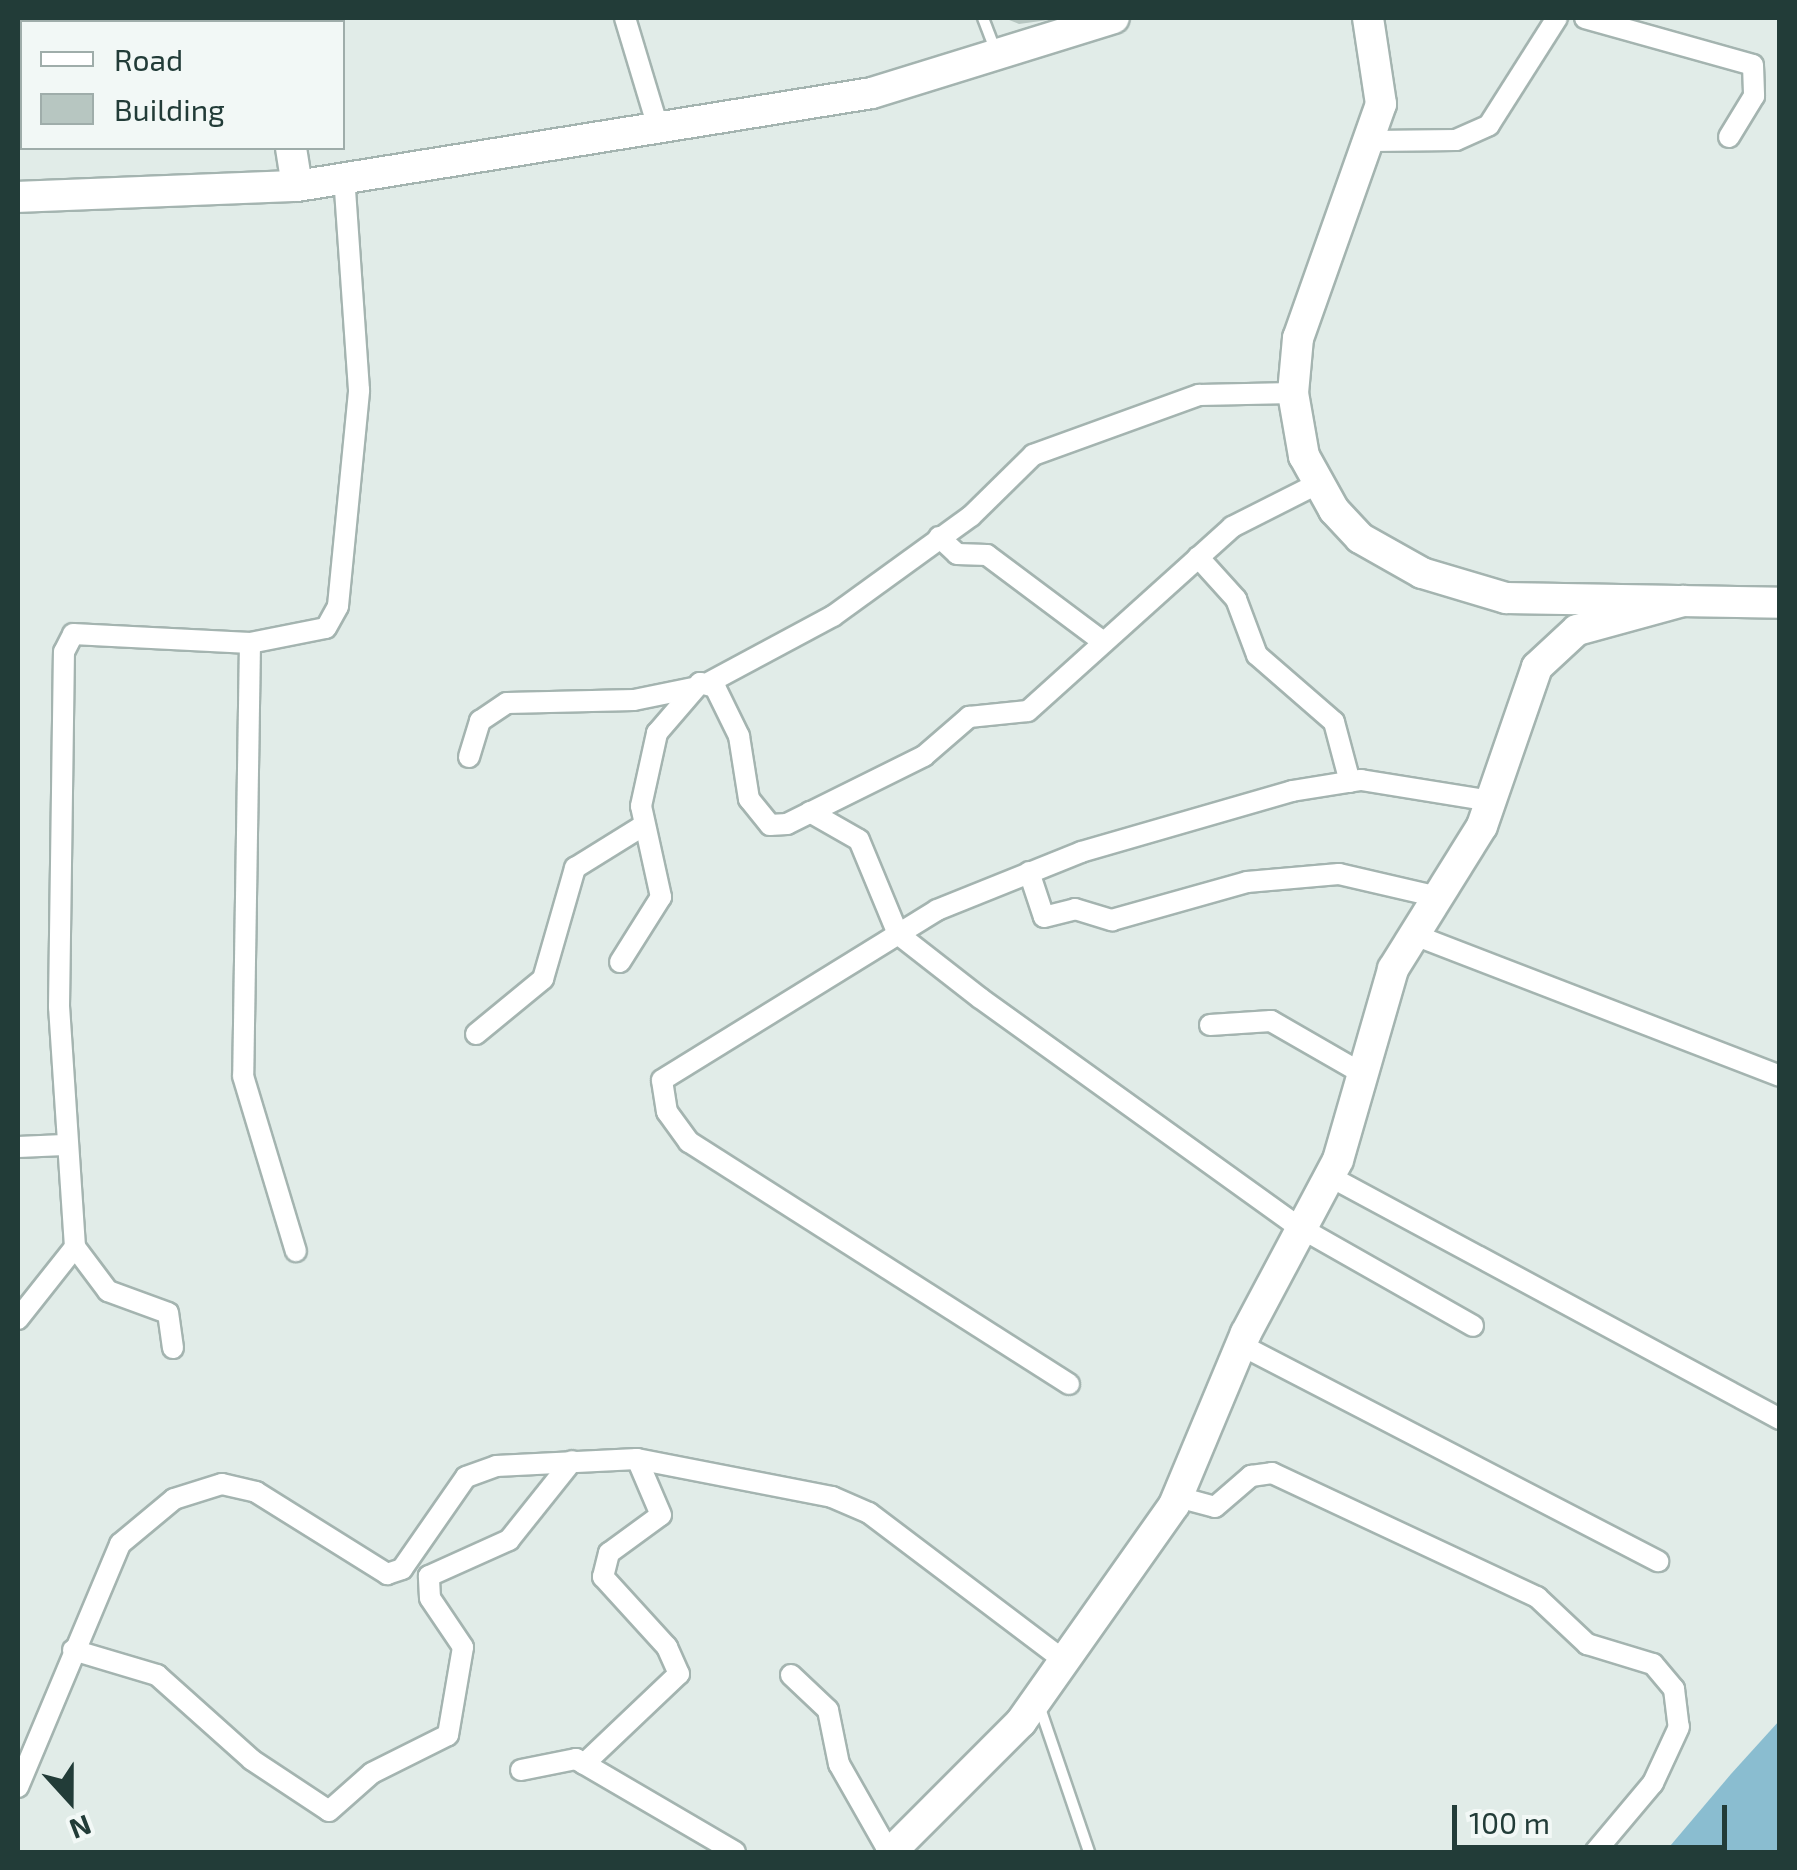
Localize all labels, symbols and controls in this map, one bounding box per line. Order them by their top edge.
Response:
legend [20,20,345,150]
text: Road [114,41,183,77]
text: Building [114,91,225,127]
north arrow [20,1750,120,1850]
scale bar [1457,1785,1732,1847]
text: 100 m [1469,1804,1550,1840]
text: N [65,1809,96,1848]

